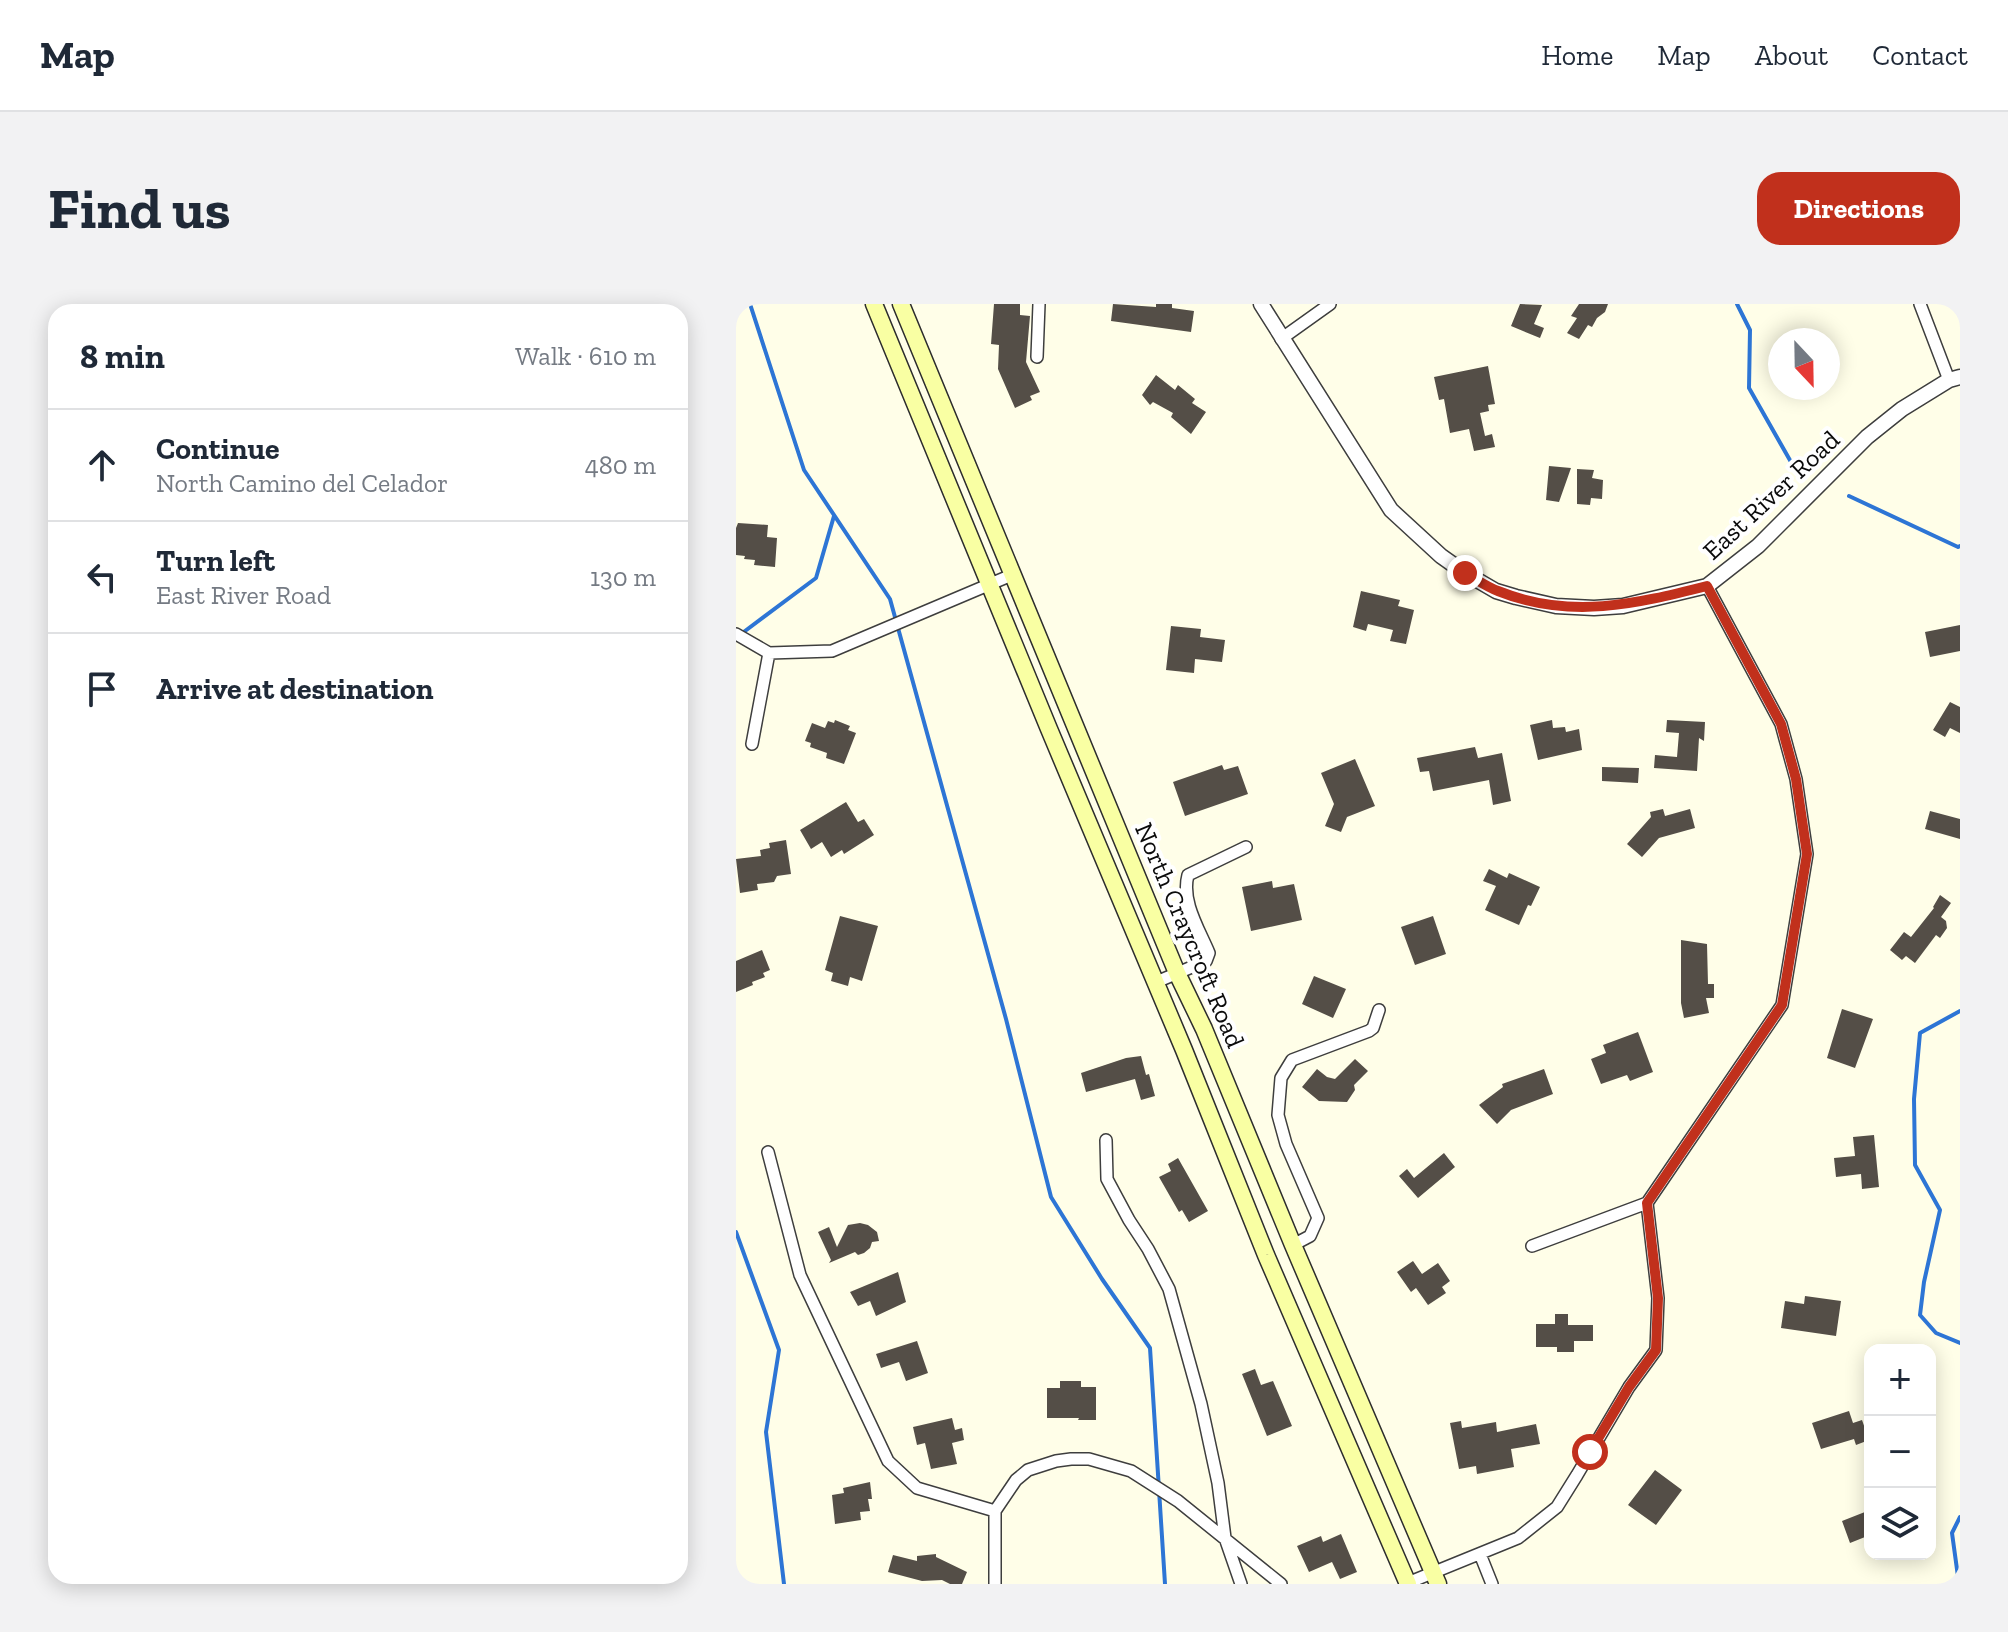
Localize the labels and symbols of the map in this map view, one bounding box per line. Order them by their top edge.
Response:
north arrow [1768,328,1840,400]
street label: East River Road [1696,424,1846,566]
route end [1447,555,1483,591]
street label: North Craycroft Road [1128,818,1252,1052]
route start [1572,1434,1608,1470]

